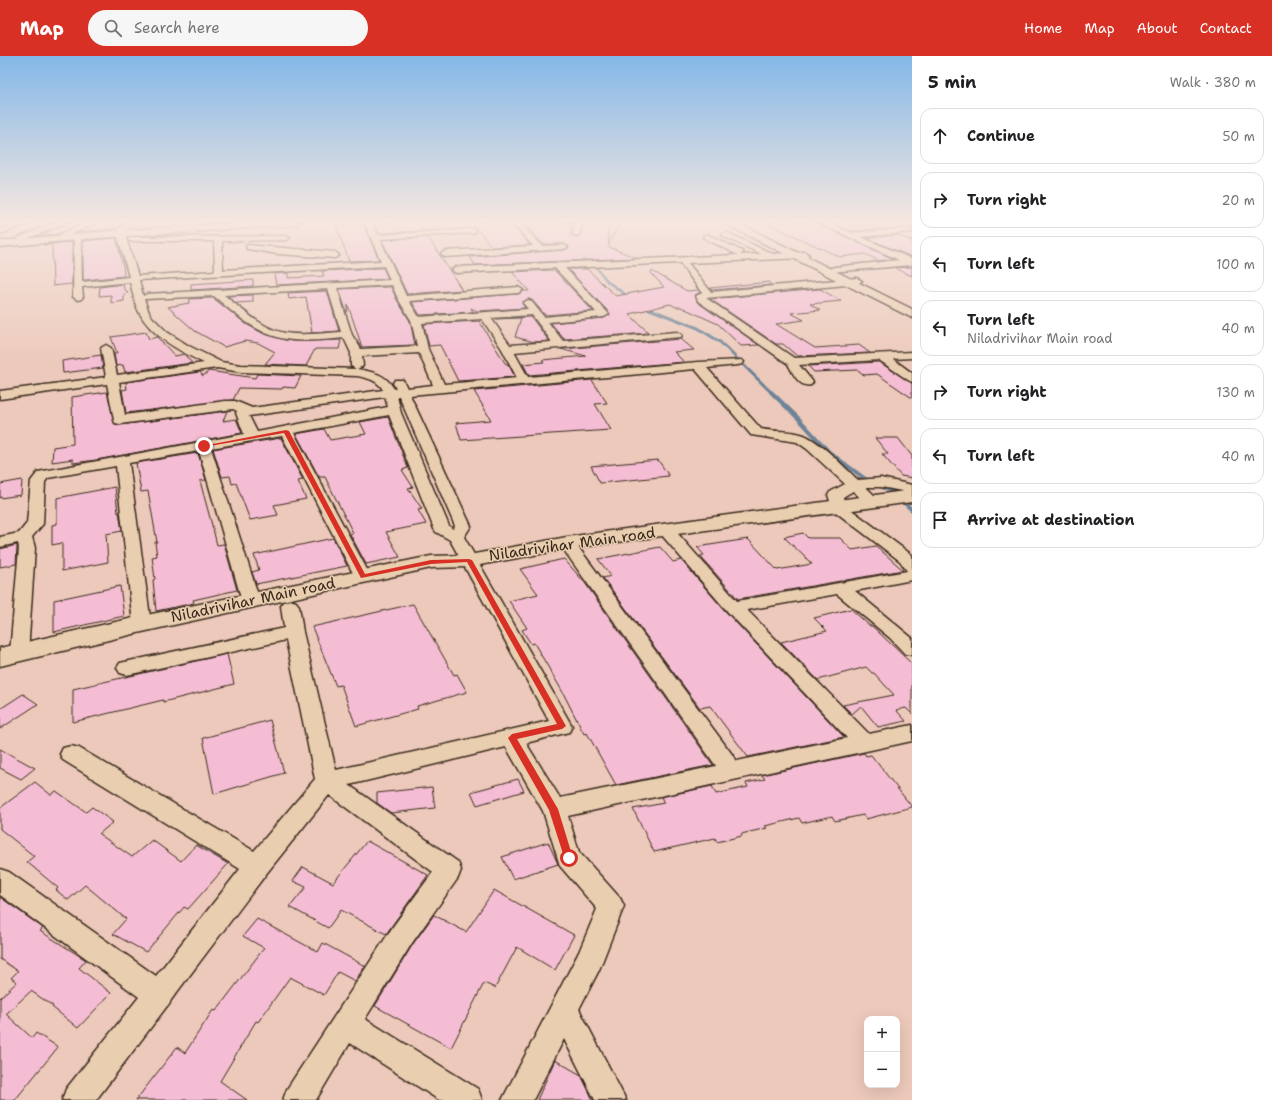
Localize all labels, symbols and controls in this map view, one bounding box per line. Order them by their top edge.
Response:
search box [88,10,368,46]
text: Map [20,16,64,41]
icon: search [102,17,124,39]
text: Search here [134,18,220,38]
text: Home [1024,19,1063,37]
text: Map [1085,19,1115,37]
text: About [1137,19,1178,37]
text: Contact [1200,19,1252,37]
text: 5 min [928,71,976,93]
text: Walk · 380 m [1170,74,1256,91]
icon: ahead [929,125,951,147]
text: Continue [967,126,1035,146]
text: 50 m [1222,128,1255,145]
icon: right [929,189,951,211]
text: Turn right [967,190,1047,210]
text: 20 m [1222,192,1255,209]
icon: left [929,253,951,275]
text: Turn left [967,254,1035,274]
text: 100 m [1216,256,1255,273]
text: Turn left [967,310,1035,330]
icon: left [929,317,951,339]
text: 40 m [1221,320,1255,337]
text: Niladrivihar Main road [967,330,1112,347]
icon: right [929,381,951,403]
text: Turn right [967,382,1047,402]
text: 130 m [1217,384,1255,401]
route end [195,437,213,455]
icon: left [929,445,951,467]
text: Turn left [967,446,1035,466]
text: 40 m [1221,448,1255,465]
icon: arrive [929,509,951,531]
text: Arrive at destination [967,510,1135,530]
street label: Niladrivihar Main road [488,522,657,566]
street label: Niladrivihar Main road [169,573,338,627]
route start [560,849,578,867]
map controls [864,1016,900,1088]
button: + [864,1016,900,1052]
button: − [864,1052,900,1088]

